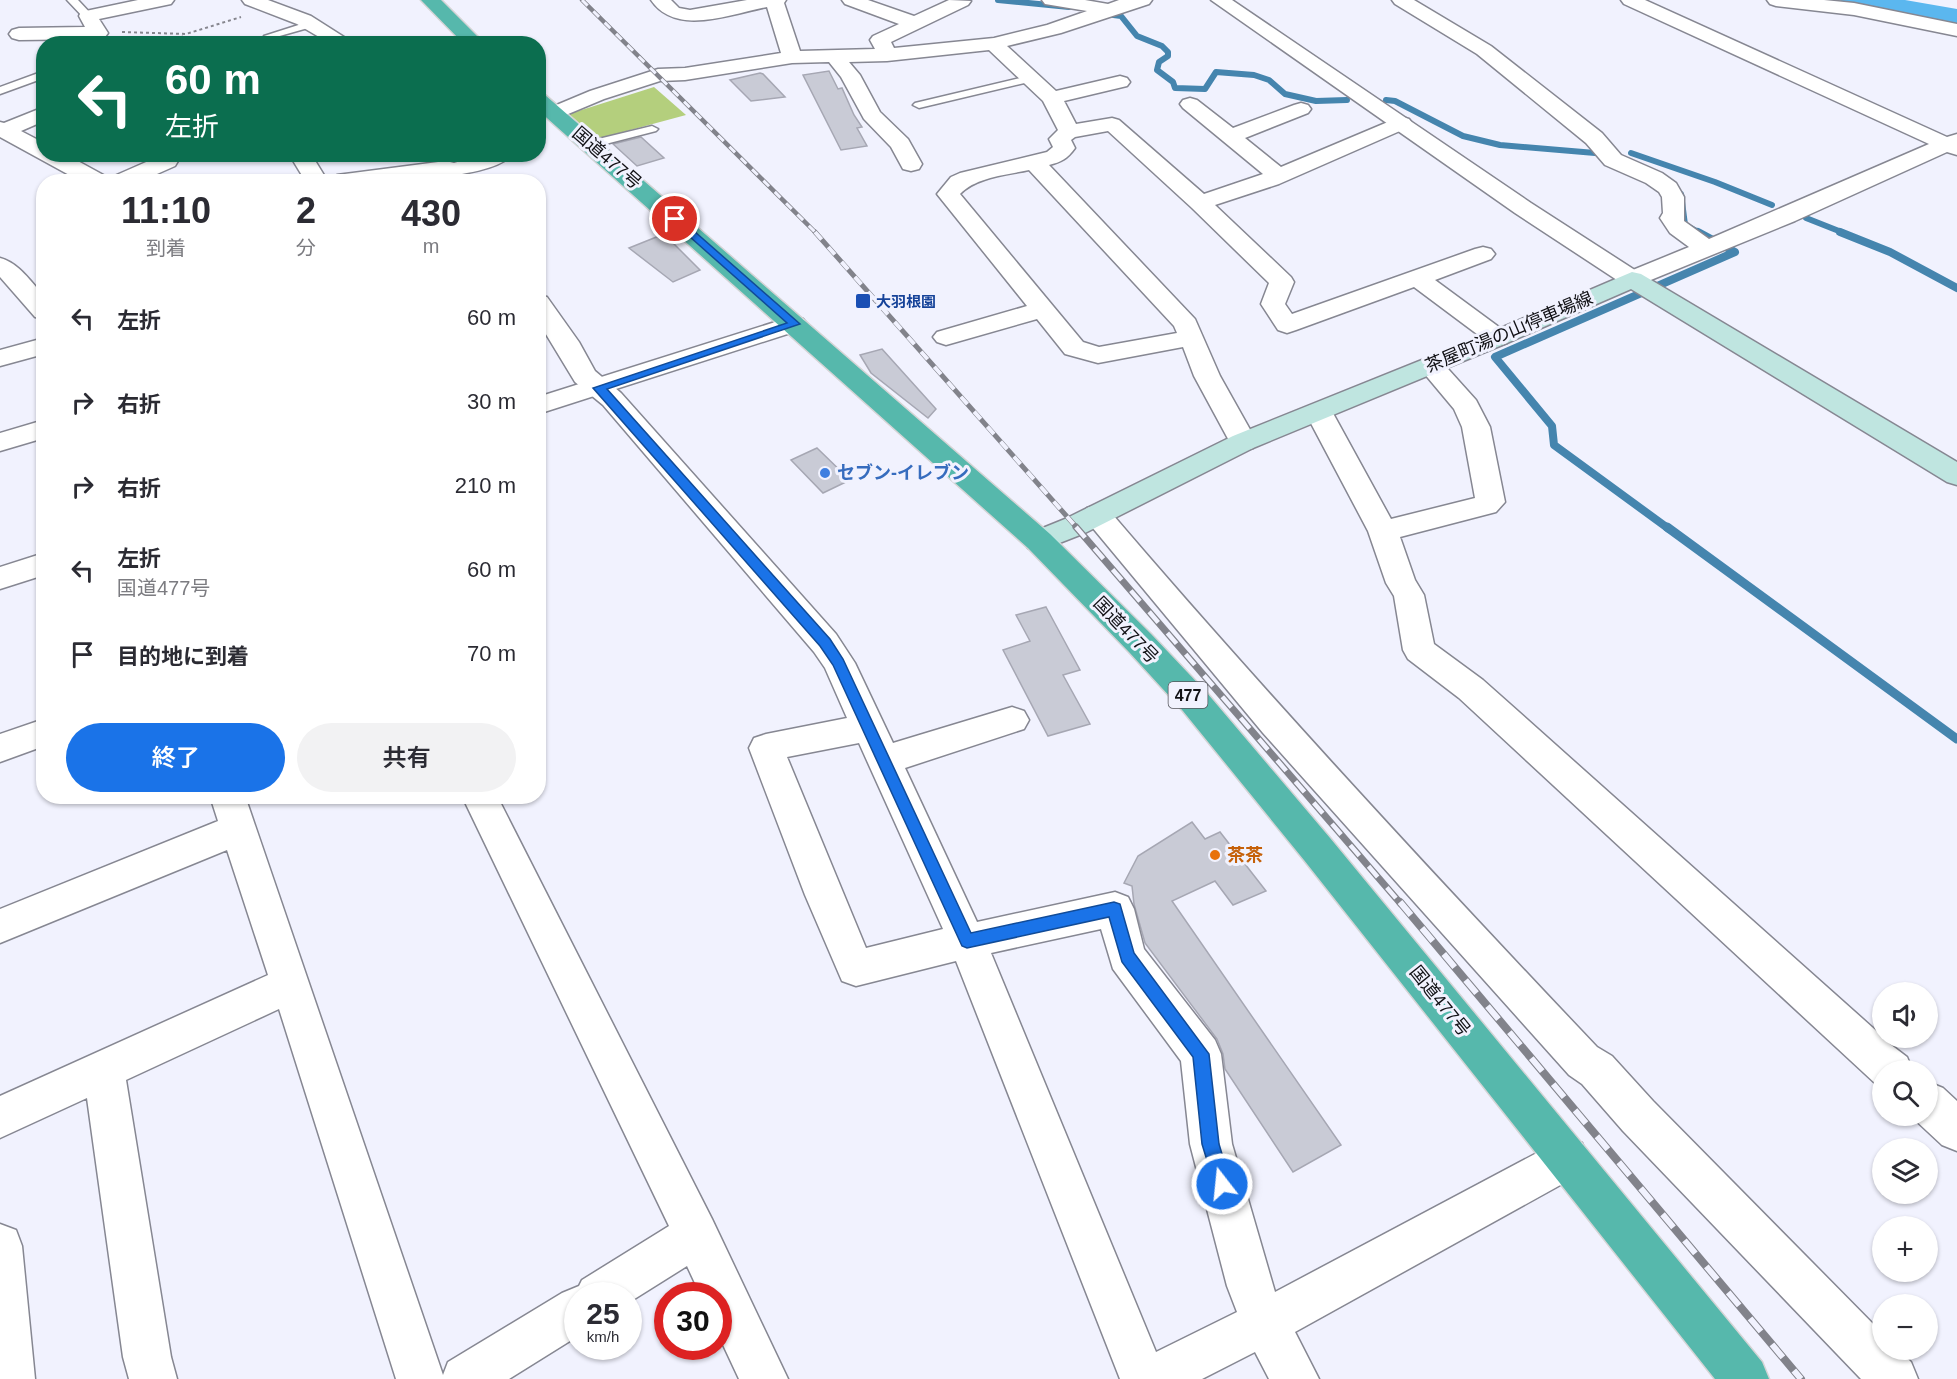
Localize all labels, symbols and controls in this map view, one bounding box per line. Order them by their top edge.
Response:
text: 60 m [165,56,261,103]
icon: left [66,60,144,138]
text: 左折 [165,112,219,142]
street label: 国道477号 [569,123,645,193]
text: 11:10 [121,190,211,231]
text: 2 [296,190,316,231]
text: 430 [401,193,461,234]
pin [649,193,700,244]
icon: arrive [658,202,691,235]
text: m [423,235,439,257]
text: 到着 [146,237,186,259]
text: 分 [296,237,316,259]
street label: 茶屋町湯の山停車場線 [1422,288,1596,376]
marker: 大羽根園 [854,292,872,310]
place label: 大羽根園 [876,293,936,310]
icon: left [66,302,99,335]
text: 60 m [467,305,516,330]
text: 左折 [117,308,161,333]
icon: right [66,386,99,419]
text: 30 m [467,389,516,414]
text: 右折 [117,392,161,417]
place label: セブン-イレブン [837,463,969,483]
marker: セブン-イレブン [818,466,832,480]
icon: right [66,470,99,503]
text: 210 m [455,473,516,498]
text: 右折 [117,476,161,501]
text: 左折 [117,546,161,571]
icon: left [66,554,99,587]
text: 60 m [467,557,516,582]
text: 国道477号 [117,577,210,599]
street label: 国道477号 [1090,593,1162,667]
icon: arrive [66,638,99,671]
text: 70 m [467,641,516,666]
text: 目的地に到着 [117,644,249,669]
road number: 477 [1168,682,1208,708]
button: 終了 [66,723,285,792]
button: 共有 [297,723,516,792]
place label: 茶茶 [1227,845,1263,865]
marker: 茶茶 [1208,848,1222,862]
street label: 国道477号 [1406,962,1474,1040]
map controls [1872,982,1938,1360]
button: sound [1872,982,1938,1048]
button: search [1872,1060,1938,1126]
button: layers [1872,1138,1938,1204]
position arrow [1190,1152,1254,1216]
button: + [1872,1216,1938,1282]
speed limit sign: 30 [654,1282,732,1360]
button: − [1872,1294,1938,1360]
text: 25 [586,1297,620,1330]
text: km/h [587,1328,619,1345]

